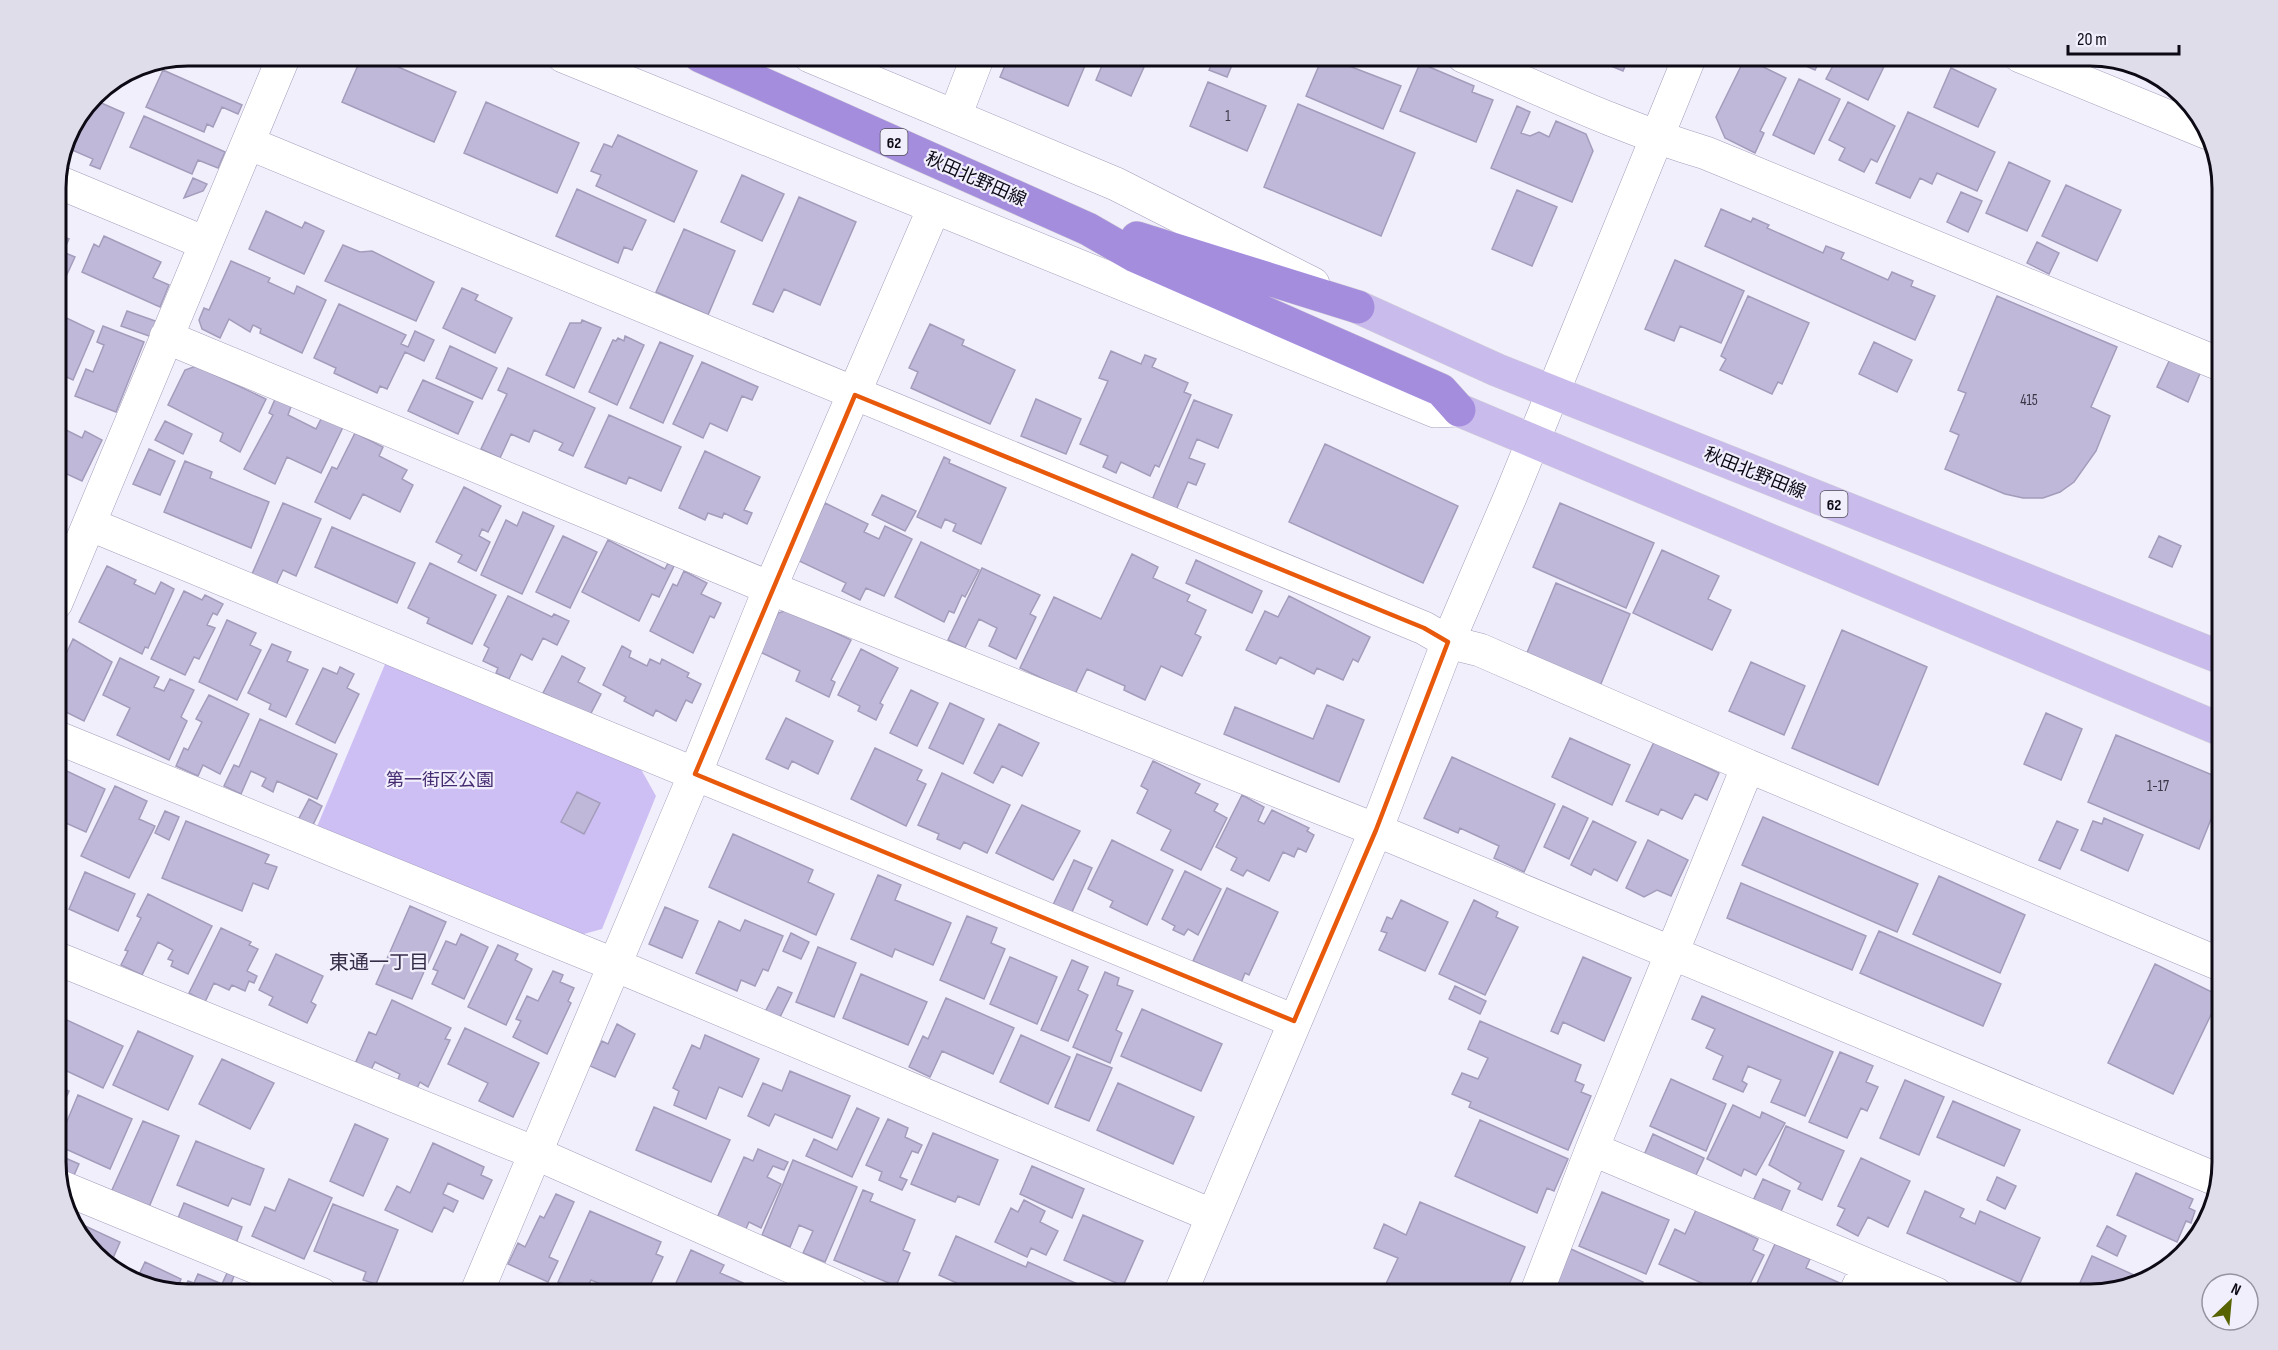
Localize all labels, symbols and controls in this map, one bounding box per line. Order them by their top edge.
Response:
scale bar [2068,18,2179,56]
text: 20 m [2077,29,2107,50]
house number: 1 [1225,107,1231,126]
road number: 62 [880,129,908,155]
street label: 秋田北野田線 [922,148,1029,211]
house number: 415 [2020,391,2038,410]
street label: 秋田北野田線 [1701,443,1809,503]
road number: 62 [1820,491,1848,517]
park label: 第一街区公園 [386,770,494,791]
house number: 1-17 [2147,777,2169,796]
district label: 東通一丁目 [329,951,429,975]
north arrow [2200,1272,2260,1332]
text: N [2228,1279,2244,1300]

